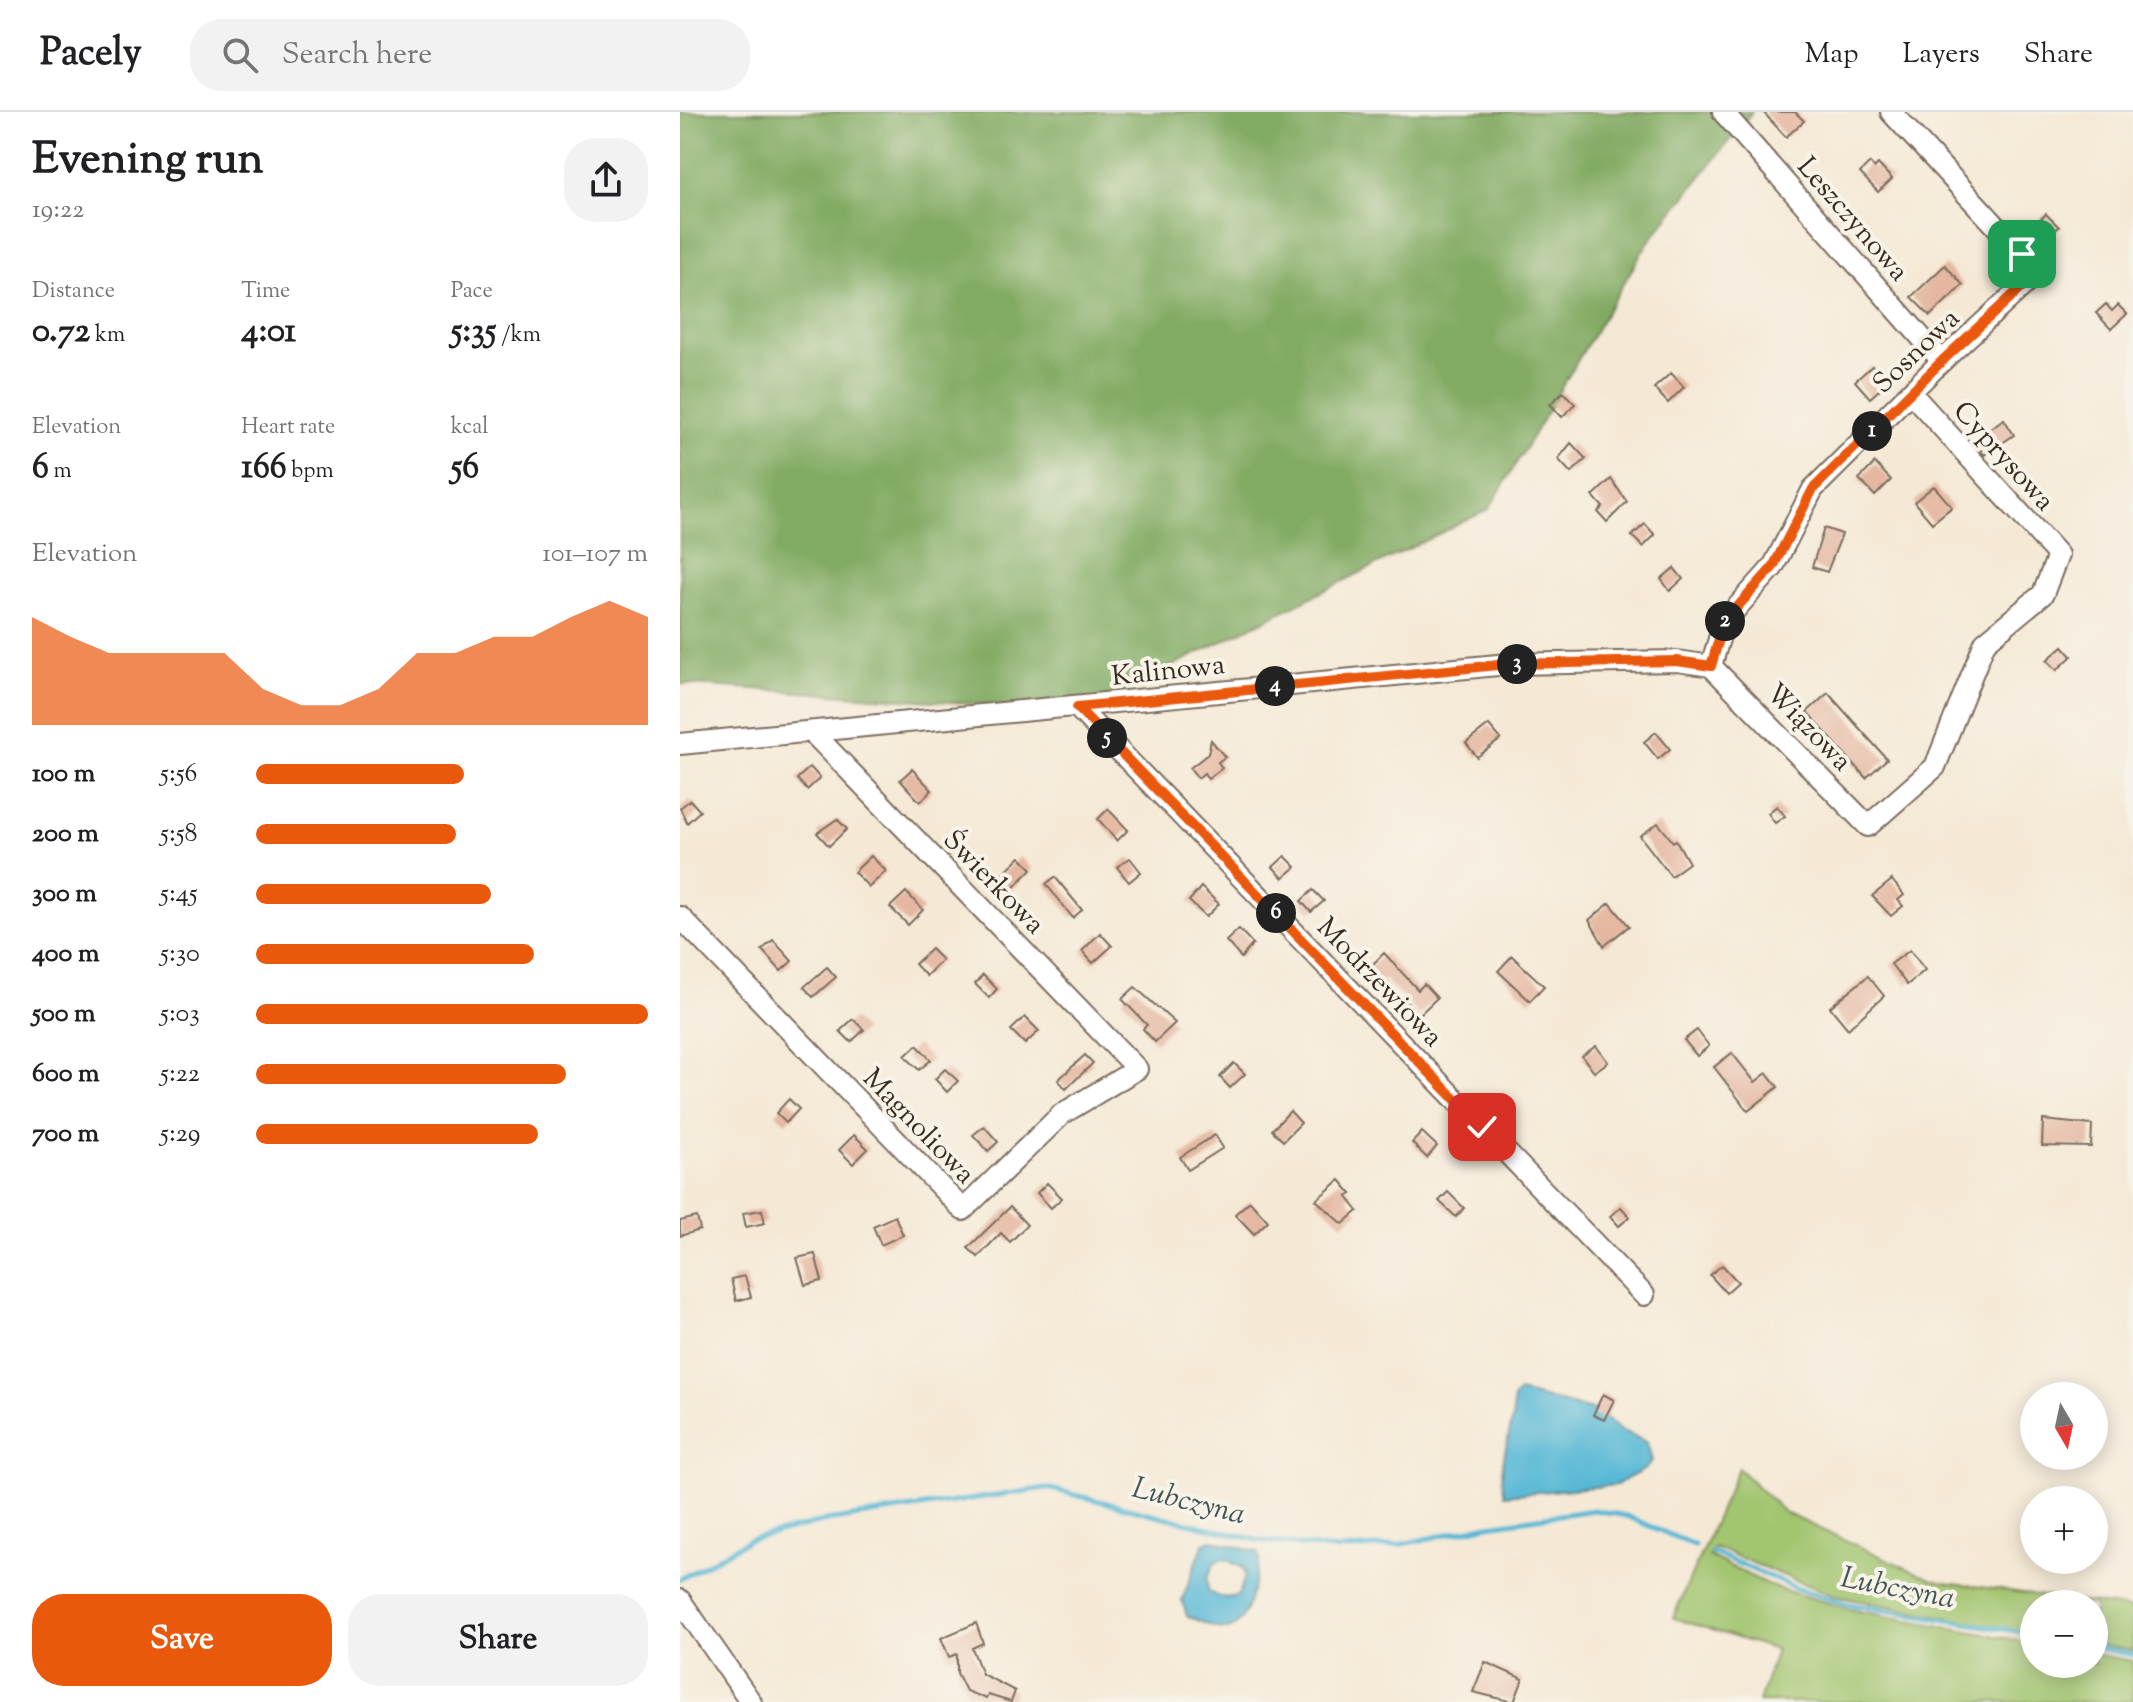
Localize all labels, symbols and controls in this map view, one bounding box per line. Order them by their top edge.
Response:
search box [190,19,750,91]
text: Pacely [40,28,142,82]
icon: search [218,33,262,77]
text: Search here [282,34,432,77]
text: Map [1805,35,1858,75]
text: Layers [1902,35,1980,75]
text: Share [2024,35,2093,75]
text: Evening run [32,130,264,193]
button: share [564,138,648,222]
street label: Leszczynowa [1786,149,1917,291]
text: 19:22 [32,192,84,229]
pin [1988,220,2056,288]
icon: arrive [2000,232,2044,276]
text: Distance [32,276,115,308]
text: Time [241,276,290,308]
text: Pace [451,276,493,308]
street label: Sosnowa [1864,300,1970,404]
text: 0.72 [32,308,90,357]
text: 4:01 [241,308,296,357]
text: 5:35 [451,308,497,357]
text: km [90,320,125,352]
text: /km [497,320,541,352]
street label: Cyprysowa [1943,393,2063,521]
pin: 1 [1852,411,1892,451]
text: Elevation [32,412,121,444]
text: Heart rate [241,412,335,444]
text: kcal [451,412,488,444]
text: 1 [1868,415,1876,447]
text: 6 [32,444,49,493]
text: 166 [241,444,287,493]
text: 56 [451,444,479,493]
text: m [49,456,72,488]
text: bpm [287,456,334,488]
text: Elevation [32,536,137,573]
text: 101–107 m [542,536,648,573]
pin: 2 [1705,601,1745,641]
text: 2 [1720,605,1730,637]
pin: 3 [1497,644,1537,684]
street label: Kalinowa [1110,646,1227,698]
text: 3 [1513,648,1521,680]
pin: 4 [1255,666,1295,706]
text: 4 [1269,670,1281,702]
street label: Wiązowa [1756,675,1860,781]
pin: 5 [1087,718,1127,758]
text: 5 [1103,722,1111,754]
text: 100 m [32,756,95,793]
text: 5:56 [160,756,197,793]
text: 200 m [32,816,99,853]
text: 5:58 [160,816,198,853]
street label: Świerkowa [933,822,1053,944]
text: 300 m [32,876,97,913]
text: 5:45 [160,876,198,913]
pin: 6 [1256,893,1296,933]
text: 6 [1271,897,1281,929]
street label: Modrzewiowa [1306,909,1451,1057]
text: 400 m [32,936,99,973]
text: 5:30 [160,936,200,973]
text: 500 m [32,996,95,1033]
text: 5:03 [160,996,200,1033]
text: 600 m [32,1056,99,1093]
text: 5:22 [160,1056,200,1093]
street label: Magnoliowa [852,1060,983,1194]
pin [1448,1093,1516,1161]
icon: check [1460,1105,1504,1149]
text: 700 m [32,1116,99,1153]
text: 5:29 [160,1116,200,1153]
north arrow [2020,1382,2108,1470]
map controls [2020,1382,2108,1678]
water label: Lubczyna [1127,1468,1250,1537]
button: + [2020,1486,2108,1574]
water label: Lubczyna [1837,1557,1958,1622]
button: − [2020,1590,2108,1678]
button: Save [32,1594,332,1686]
button: Share [348,1594,648,1686]

